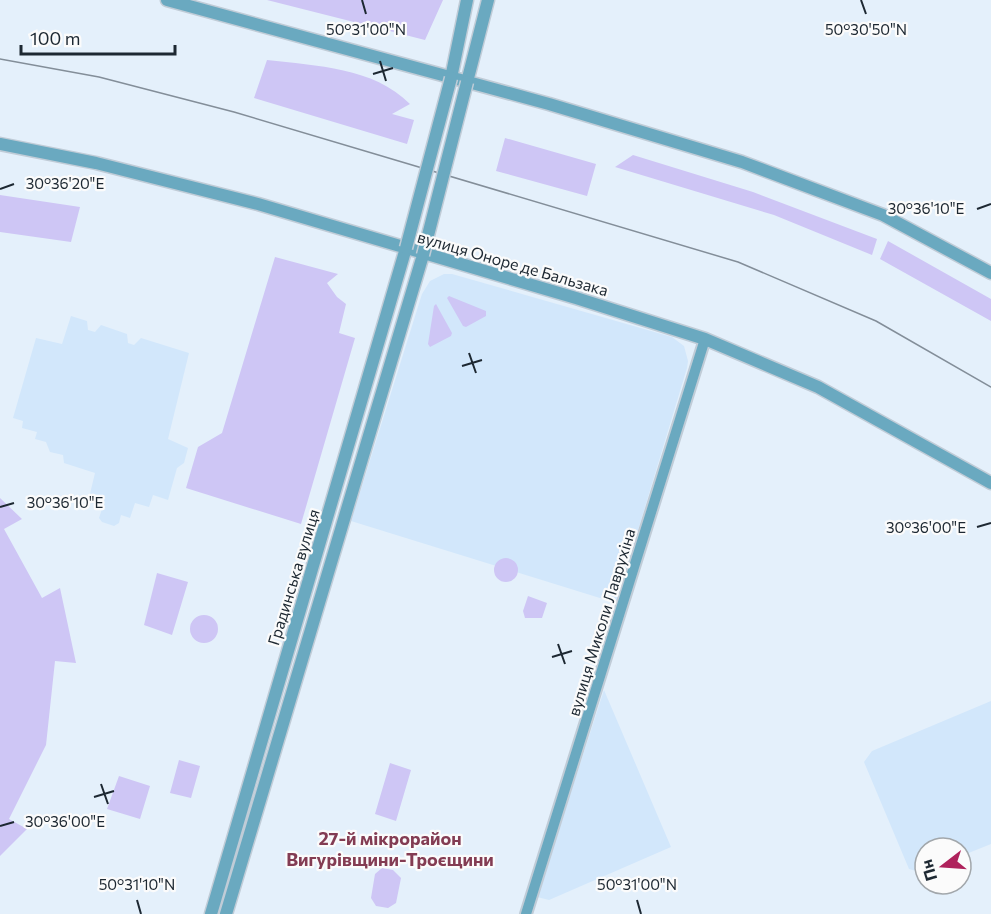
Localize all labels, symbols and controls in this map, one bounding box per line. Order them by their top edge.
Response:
scale bar [21,18,176,56]
text: 50°31'00"N [326,20,406,38]
text: 50°30'50"N [825,20,907,38]
text: 100 m [30,27,80,49]
text: 30°36'20"E [26,174,104,192]
text: 30°36'10"E [888,199,964,217]
street label: вулиця Оноре де Бальзака [415,227,611,299]
text: 30°36'10"E [27,493,103,511]
street label: Градинська вулиця [263,507,323,647]
text: 30°36'00"E [886,518,966,536]
street label: вулиця Миколи Лаврухіна [563,526,639,718]
text: 30°36'00"E [25,812,105,830]
district label: 27-й мікрорайон Вигурівщини-Троєщини [286,827,494,870]
north arrow [913,836,973,896]
text: Пн [916,858,940,883]
text: 50°31'10"N [99,875,175,893]
text: 50°31'00"N [597,875,677,893]

